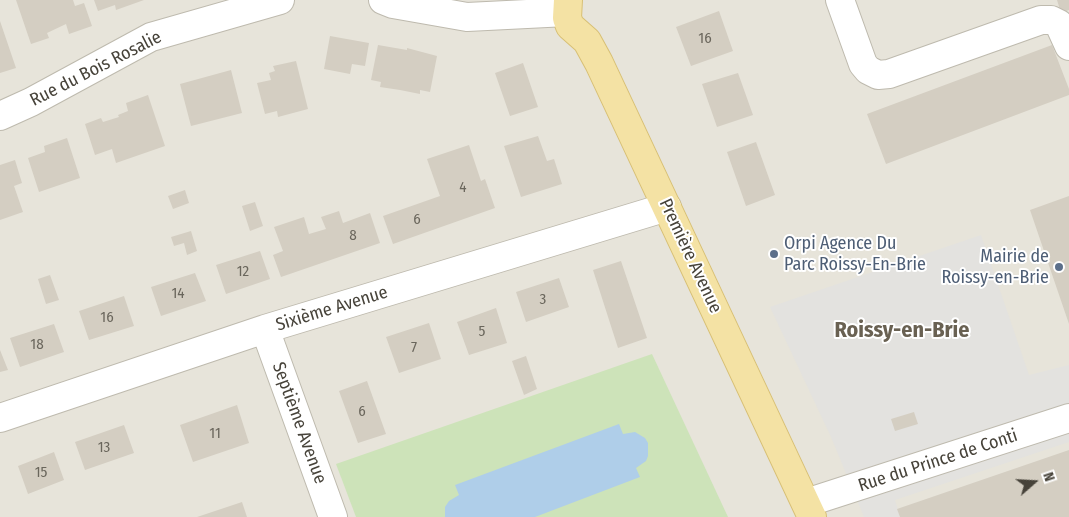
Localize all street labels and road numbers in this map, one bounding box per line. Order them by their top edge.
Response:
street label: Rue du Bois Rosalie [27,27,165,111]
street label: Première Avenue [654,195,726,317]
street label: Sixième Avenue [273,282,391,336]
street label: Septième Avenue [267,359,331,487]
street label: Rue du Prince de Conti [856,425,1020,497]

